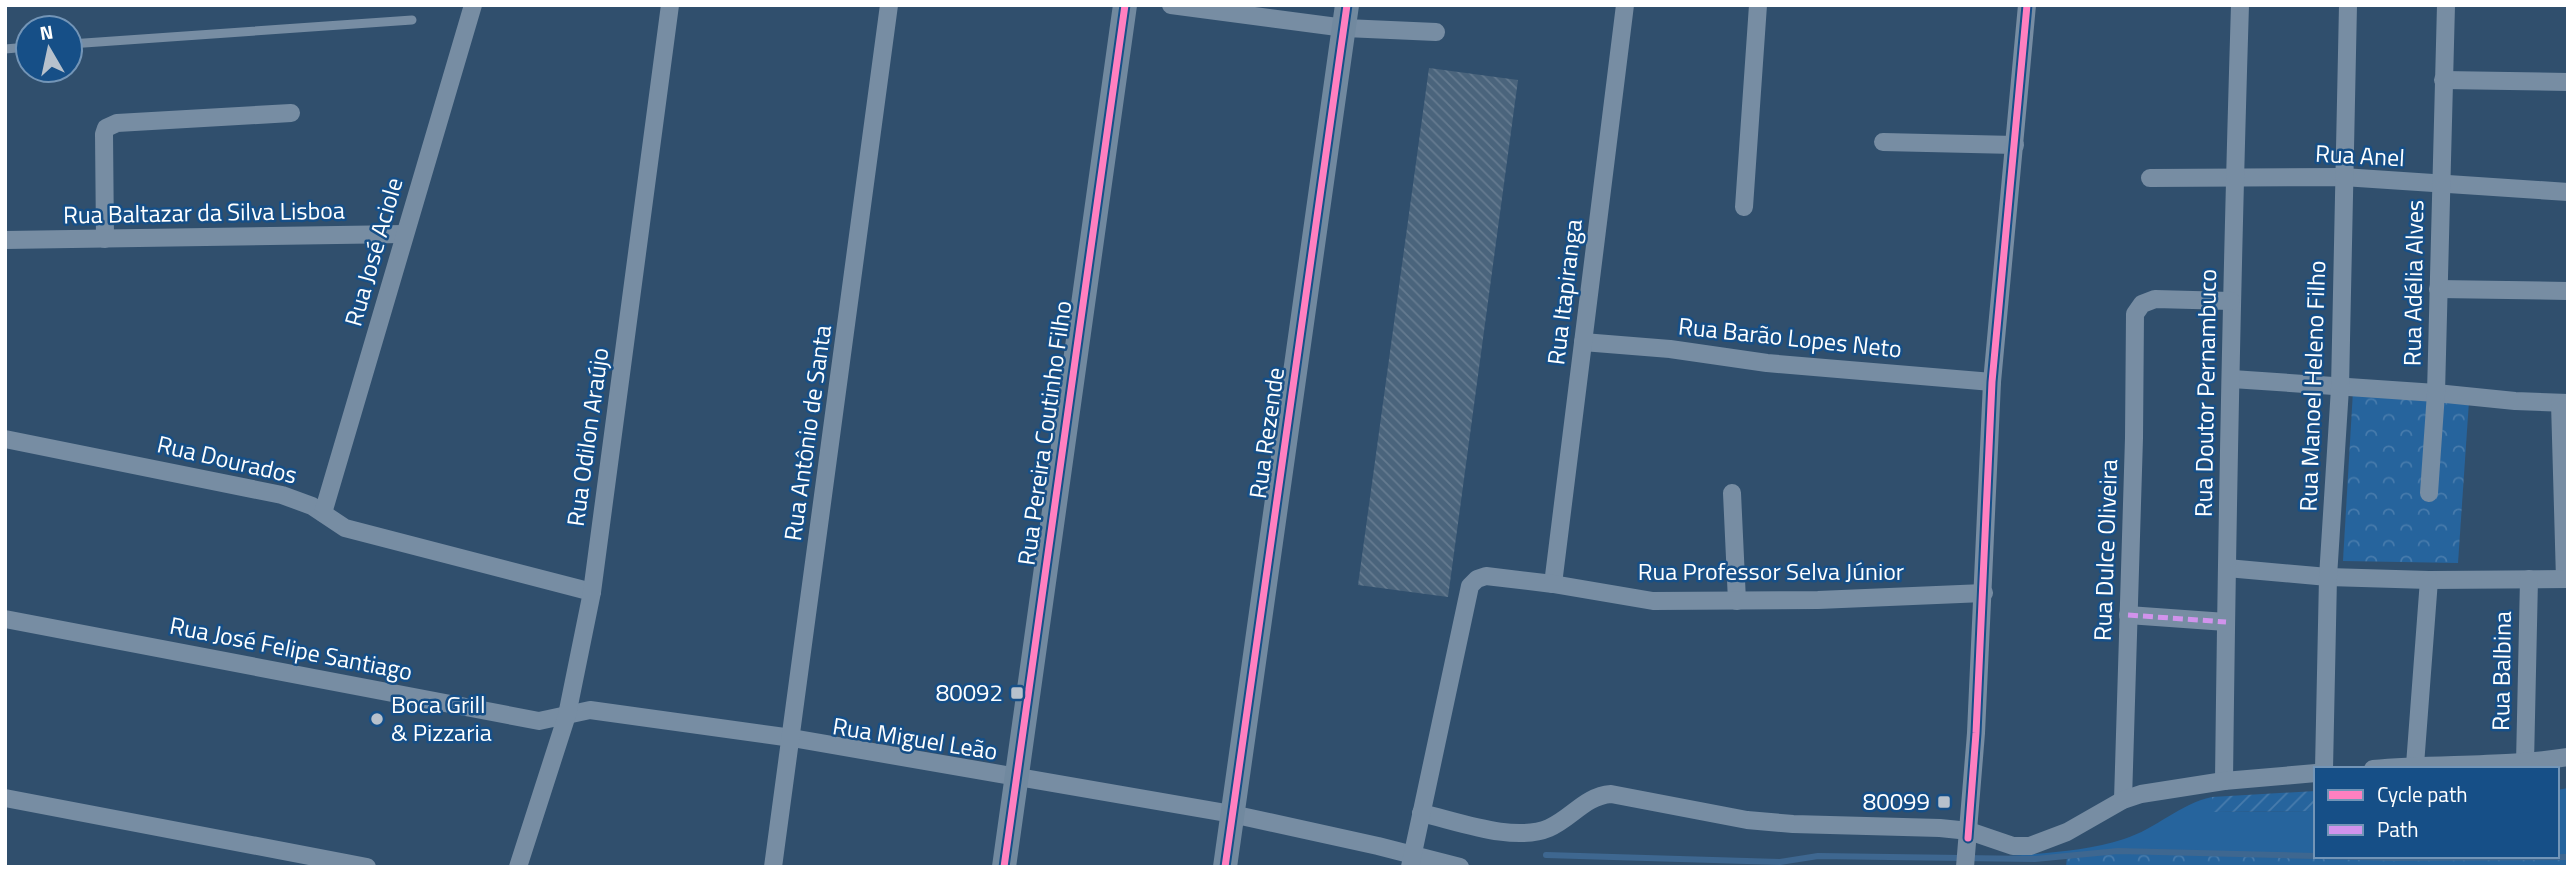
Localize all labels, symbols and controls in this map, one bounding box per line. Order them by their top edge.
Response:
north arrow [14,14,84,84]
text: N [37,16,55,47]
street label: Rua Anel [2314,135,2406,175]
street label: Rua José Aciole [335,173,411,330]
street label: Rua Baltazar da Silva Lisboa [63,192,345,232]
street label: Rua Adélia Alves [2394,200,2432,366]
street label: Rua Itapiranga [1537,217,1591,367]
street label: Rua Manoel Heleno Filho [2290,260,2334,512]
street label: Rua Doutor Pernambuco [2185,269,2225,517]
street label: Rua Pereira Coutinho Filho [1008,298,1080,567]
street label: Rua Barão Lopes Neto [1677,307,1904,367]
street label: Rua Antônio de Santa [774,323,840,543]
street label: Rua Odilon Araújo [557,345,617,529]
street label: Rua Rezende [1239,365,1293,501]
street label: Rua Dourados [154,425,301,493]
street label: Rua Dulce Oliveira [2084,458,2126,641]
street label: Rua Professor Selva Júnior [1638,553,1904,589]
street label: Rua José Felipe Santiago [167,607,416,689]
street label: Rua Balbina [2482,611,2520,731]
place label: 80092 [936,674,1003,710]
marker: 80092 [1009,685,1025,701]
place label: Boca Grill & Pizzaria [391,686,492,750]
street label: Rua Miguel Leão [830,707,1000,769]
marker: Boca Grill & Pizzaria [369,711,385,727]
legend [2314,767,2559,858]
text: Cycle path [2377,778,2468,810]
place label: 80099 [1863,783,1930,819]
marker: 80099 [1936,794,1952,810]
text: Path [2377,813,2419,845]

